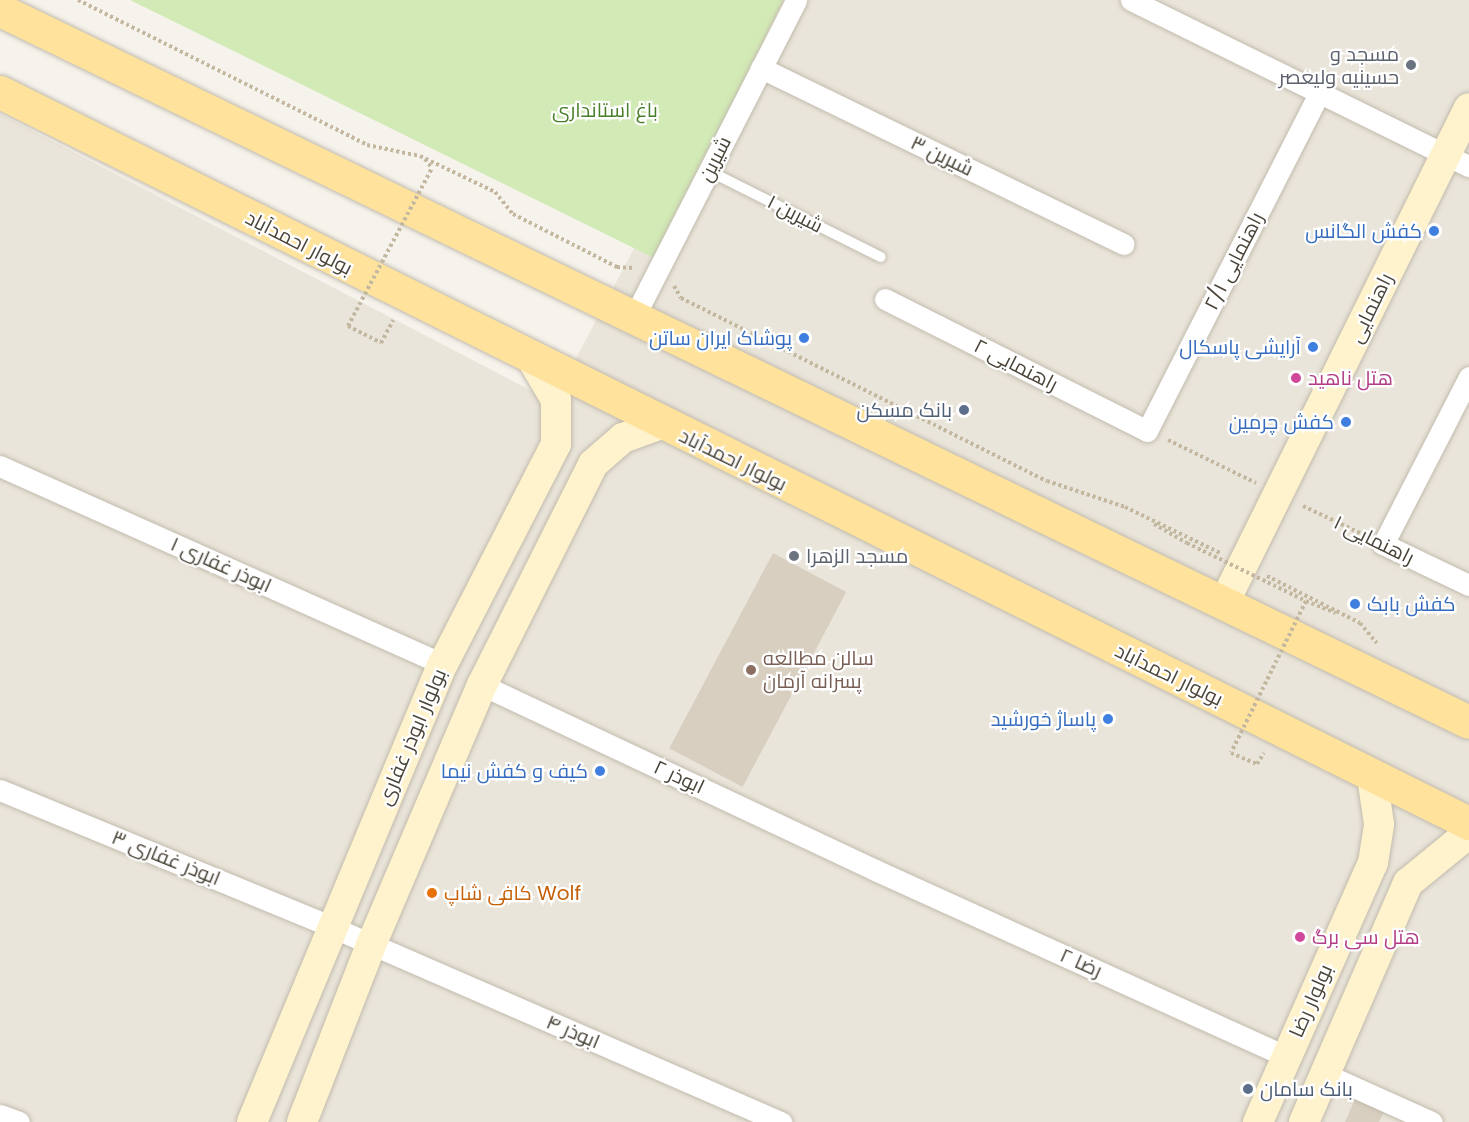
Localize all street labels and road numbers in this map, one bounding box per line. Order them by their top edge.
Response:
street label: شیرین ۳ [907,131,977,181]
street label: شیرین [693,132,737,186]
street label: شیرین ۱ [763,190,827,238]
street label: بولوار احمدآباد [241,206,357,280]
street label: راهنمایی ۲/۱ [1199,208,1269,314]
street label: راهنمایی [1344,269,1398,347]
street label: راهنمایی ۲ [970,334,1062,396]
street label: بولوار احمدآباد [675,424,791,496]
street label: راهنمایی ۱ [1330,510,1418,570]
street label: ابوذر غفاری ۱ [167,532,275,598]
street label: بولوار احمدآباد [1111,639,1227,711]
street label: بولوار ابوذر غفاری [372,665,452,809]
street label: ابوذر ۲ [650,755,708,799]
street label: ابوذر غفاری ۳ [108,825,224,891]
street label: رضا ۲ [1056,943,1106,983]
street label: بولوار رضا [1284,961,1338,1041]
street label: ابوذر ۴ [543,1010,603,1054]

